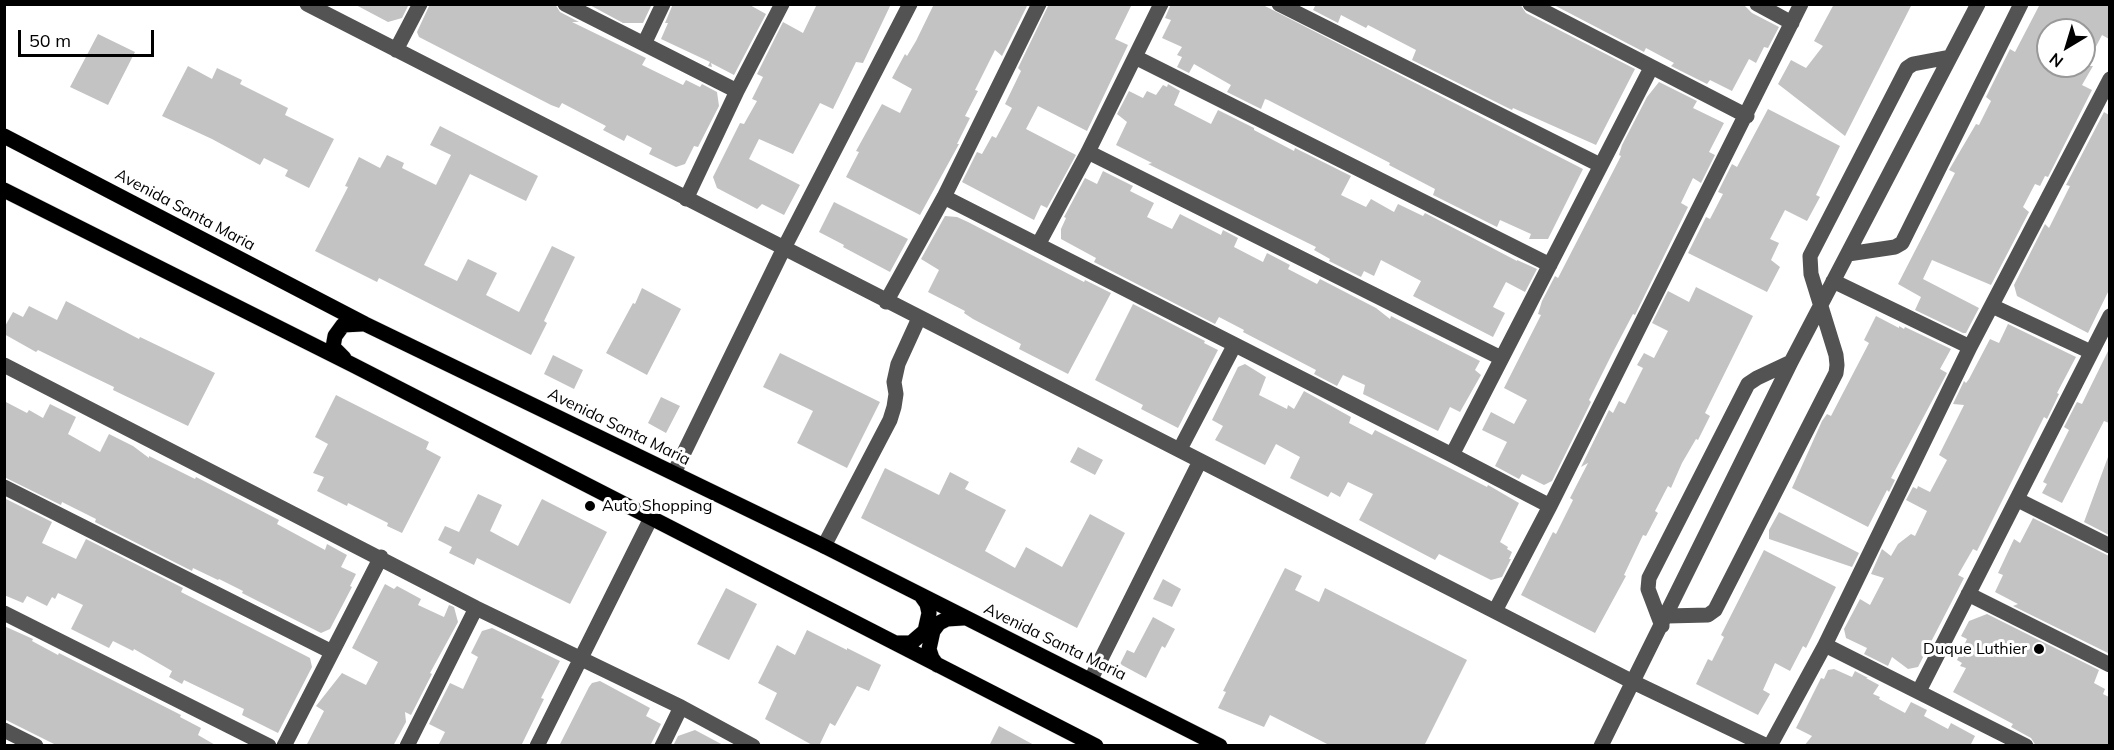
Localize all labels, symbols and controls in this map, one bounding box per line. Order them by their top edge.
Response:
scale bar [21,18,158,56]
north arrow [2036,18,2096,78]
text: 50 m [29,29,71,52]
text: N [2045,49,2067,72]
street label: Avenida Santa Maria [112,165,258,255]
street label: Avenida Santa Maria [545,384,693,470]
place label: Auto Shopping [602,496,712,516]
marker: Auto Shopping [583,499,597,513]
street label: Avenida Santa Maria [981,599,1129,685]
place label: Duque Luthier [1923,639,2027,659]
marker: Duque Luthier [2032,642,2046,656]

